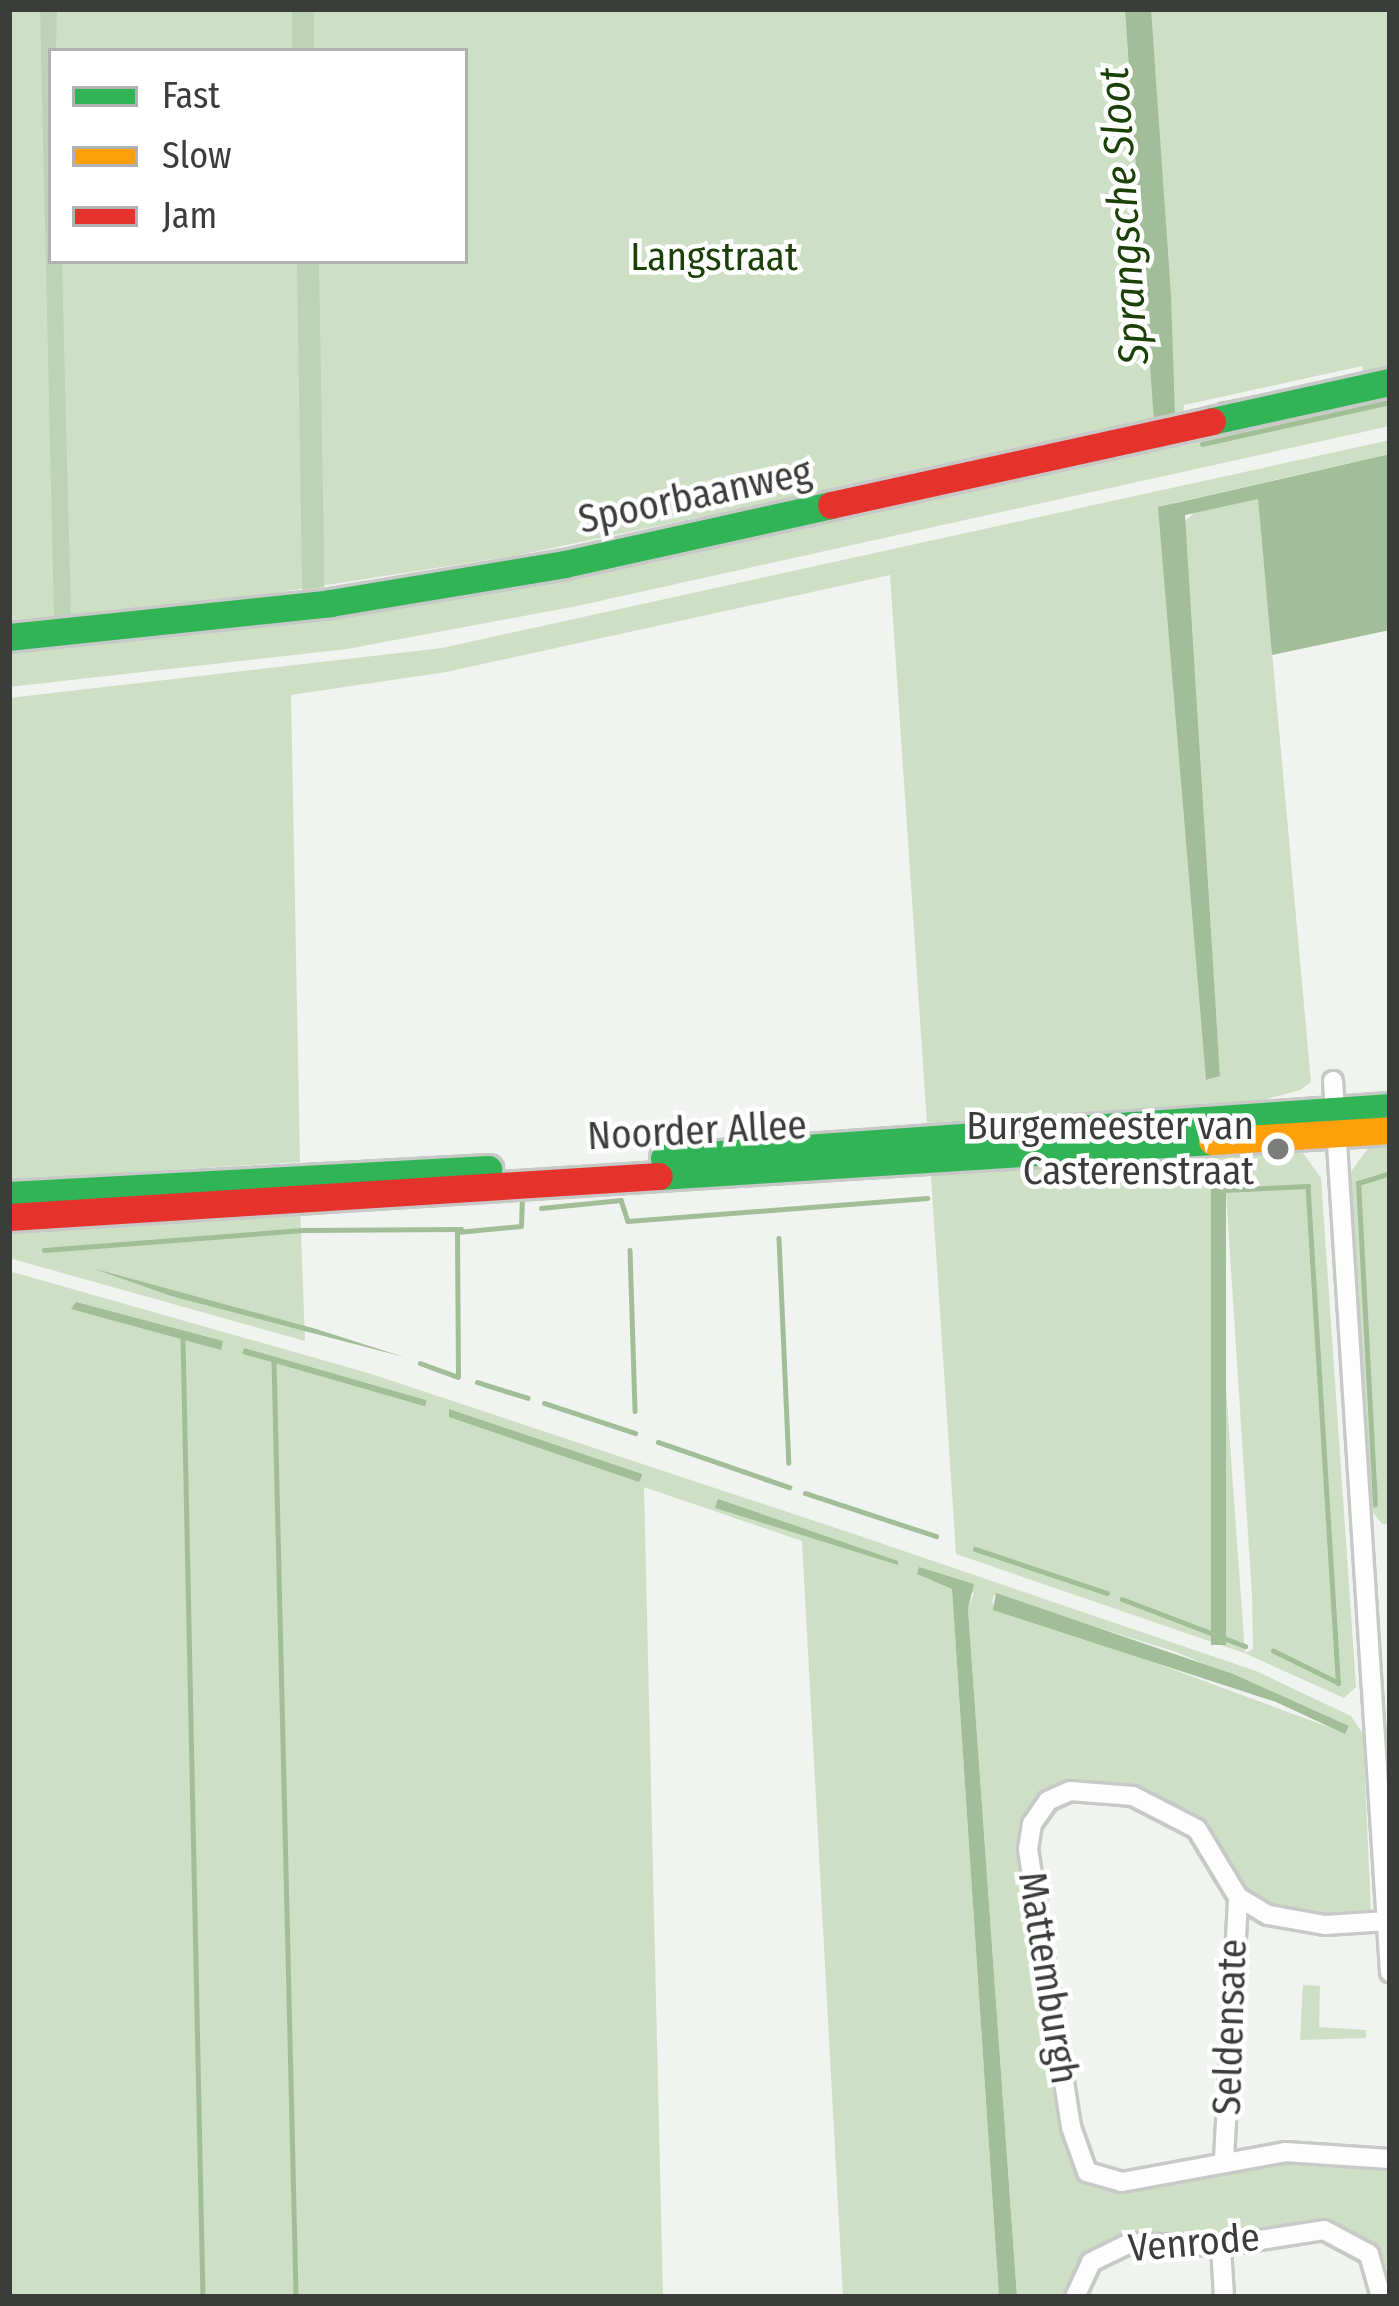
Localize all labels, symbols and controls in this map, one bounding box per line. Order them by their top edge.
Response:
legend [48,48,468,264]
water label: Sprangsche Sloot [1088,66,1160,366]
text: Fast [162,74,220,118]
text: Slow [162,134,232,178]
text: Jam [162,194,217,238]
park label: Langstraat [630,234,798,280]
street label: Spoorbaanweg [574,448,816,544]
street label: Noorder Allee [586,1102,808,1160]
place label: Burgemeester van Casterenstraat [966,1104,1254,1195]
marker: Burgemeester van Casterenstraat [1265,1136,1291,1162]
street label: Mattemburgh [1008,1869,1088,2087]
street label: Seldensate [1204,1938,1256,2116]
street label: Venrode [1126,2214,1262,2272]

